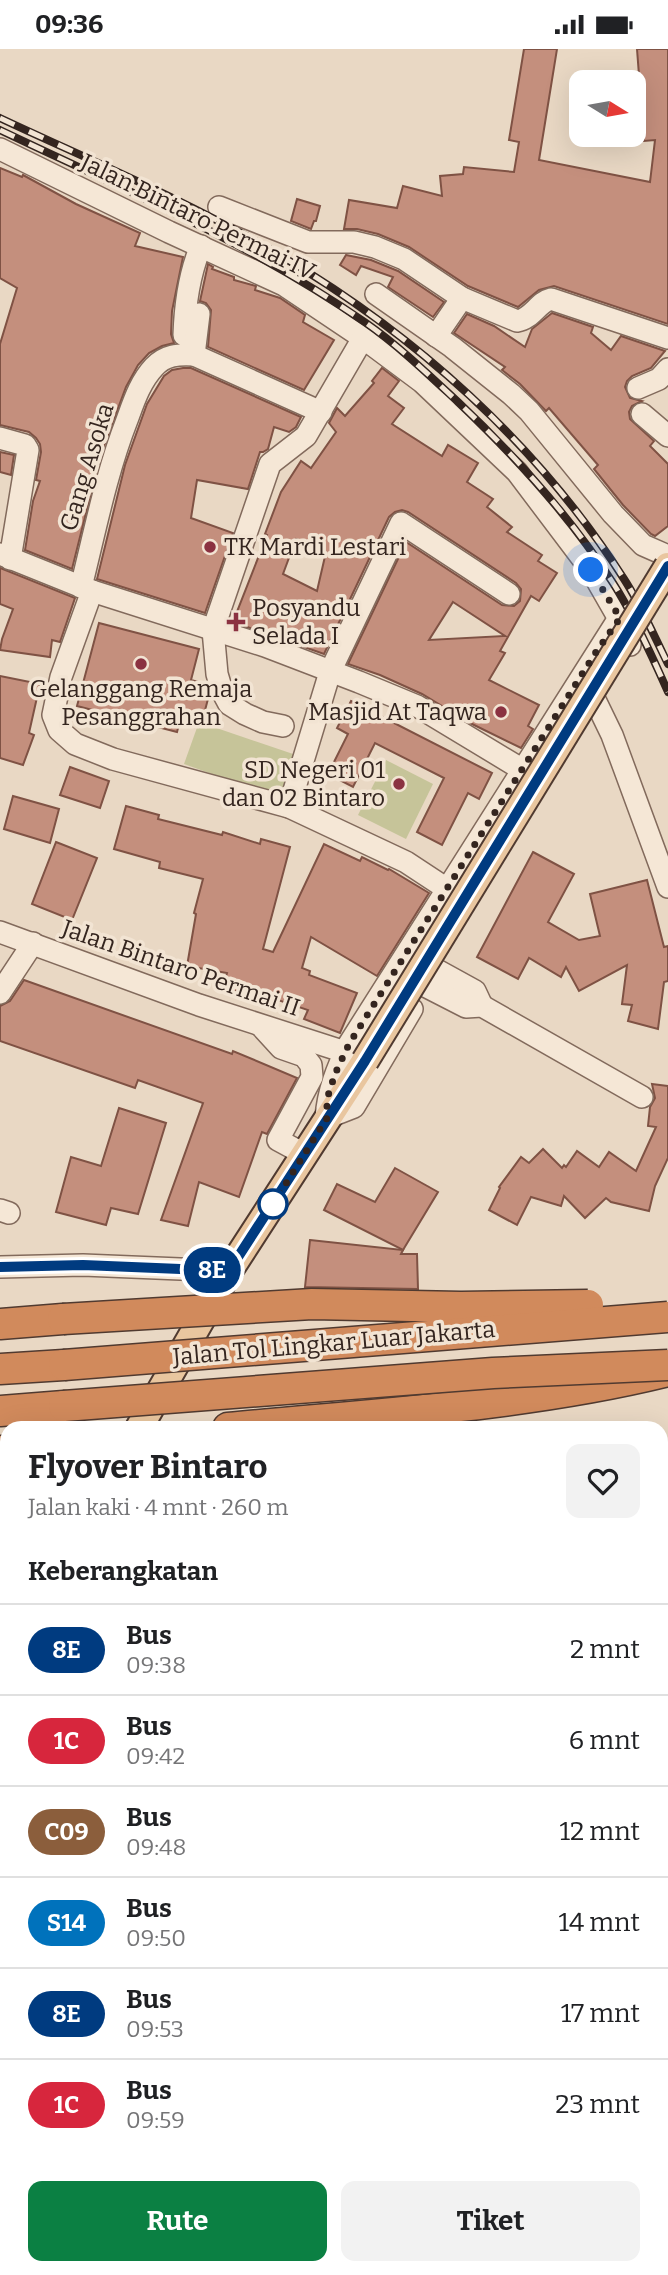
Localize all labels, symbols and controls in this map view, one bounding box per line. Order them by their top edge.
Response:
text: 09:36 [35,9,103,40]
north arrow [569,70,646,147]
map controls [569,70,646,147]
street label: Jalan Bintaro Permai IV [75,148,320,286]
street label: Gang Asoka [54,400,120,534]
place label: TK Mardi Lestari [224,533,406,561]
marker: TK Mardi Lestari [202,539,218,555]
your location [573,552,608,587]
place label: Posyandu Selada I [252,594,360,650]
marker: Posyandu Selada I [226,612,246,632]
marker: Gelanggang Remaja Pesanggrahan [133,656,149,672]
place label: Gelanggang Remaja Pesanggrahan [30,675,252,731]
place label: Masjid At Taqwa [308,698,487,726]
marker: Masjid At Taqwa [493,704,509,720]
place label: SD Negeri 01 dan 02 Bintaro [222,756,385,812]
marker: SD Negeri 01 dan 02 Bintaro [391,776,407,792]
street label: Jalan Bintaro Permai II [57,914,304,1022]
unlabelled marker [258,1189,288,1219]
line badge: 8E [180,1247,244,1293]
text: 8E [198,1256,226,1284]
street label: Jalan Tol Lingkar Luar Jakarta [171,1315,496,1371]
button: heart [566,1444,640,1518]
text: Flyover Bintaro [28,1447,268,1487]
text: Jalan kaki · 4 mnt · 260 m [28,1493,289,1521]
text: Keberangkatan [28,1556,218,1587]
text: Bus [126,1620,172,1651]
text: 2 mnt [570,1634,640,1665]
text: 8E [52,1636,81,1664]
text: 09:38 [126,1651,186,1679]
text: Bus [126,1711,172,1742]
text: 6 mnt [569,1725,640,1756]
text: 1C [54,1727,79,1755]
text: 09:42 [126,1742,185,1770]
text: Bus [126,1802,172,1833]
text: 12 mnt [559,1816,640,1847]
text: C09 [44,1818,89,1846]
text: 09:48 [126,1833,186,1861]
text: Bus [126,1893,172,1924]
text: 14 mnt [558,1907,640,1938]
text: S14 [47,1909,86,1937]
text: 09:50 [126,1924,186,1952]
text: Bus [126,1984,172,2015]
text: 17 mnt [561,1998,640,2029]
text: 8E [52,2000,81,2028]
text: 09:53 [126,2015,184,2043]
text: Bus [126,2075,172,2106]
text: 23 mnt [555,2089,640,2120]
text: 1C [54,2091,79,2119]
text: 09:59 [126,2106,185,2134]
button: Rute [28,2181,327,2261]
button: Tiket [341,2181,640,2261]

